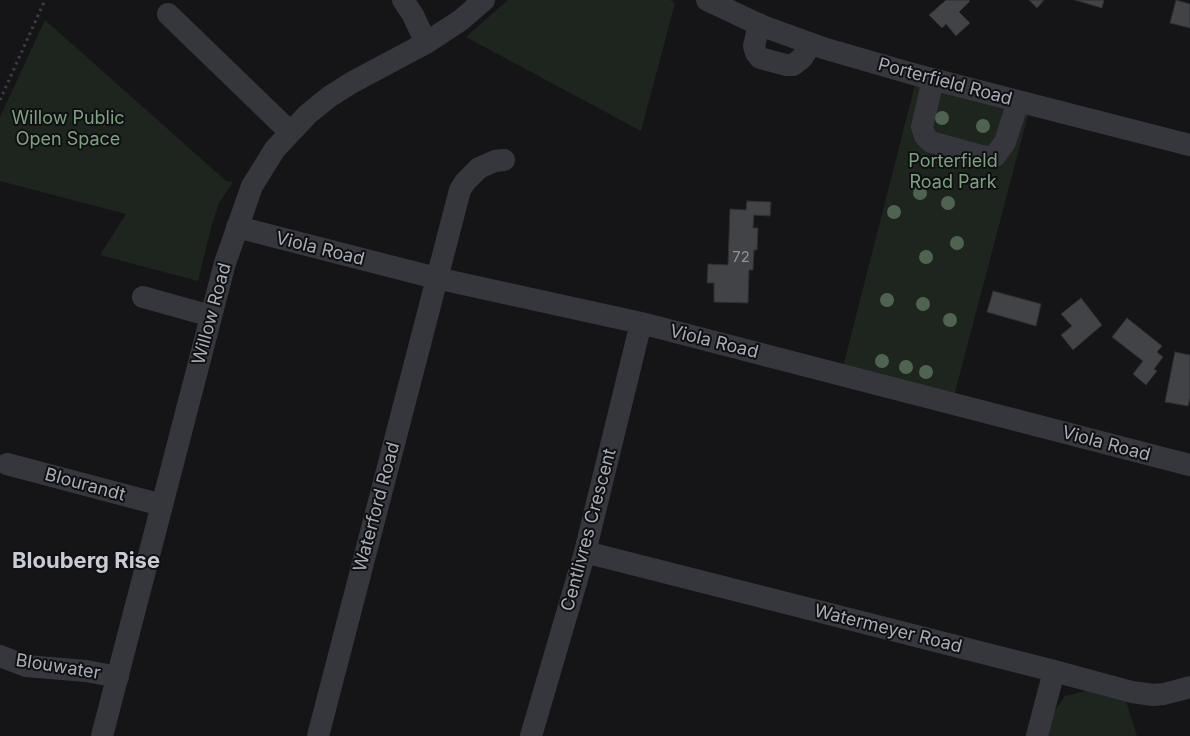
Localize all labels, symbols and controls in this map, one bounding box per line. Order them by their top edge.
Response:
street label: Porterfield Road [876,54,1014,110]
park label: Willow Public Open Space [11,108,125,150]
park label: Porterfield Road Park [908,151,998,193]
street label: Viola Road [273,228,367,270]
house number: 72 [732,248,750,266]
street label: Willow Road [188,261,236,367]
street label: Viola Road [667,321,761,363]
street label: Viola Road [1059,422,1153,466]
street label: Waterford Road [349,440,405,574]
street label: Centlivres Crescent [557,446,621,614]
street label: Blourandt [42,464,128,506]
district label: Blouberg Rise [12,548,160,574]
street label: Watermeyer Road [812,600,964,658]
street label: Blouwater [14,650,102,684]

